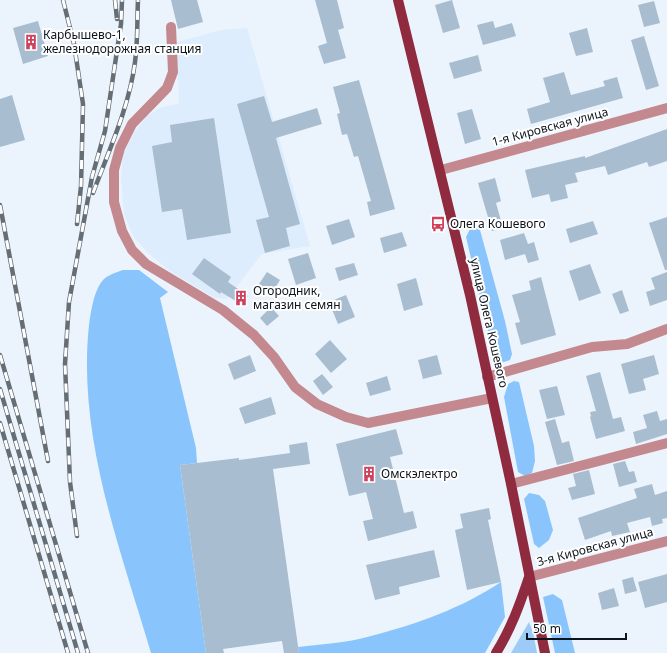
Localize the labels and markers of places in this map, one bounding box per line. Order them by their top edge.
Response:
place label: Карбышево-1, железнодорожная станция [43,26,201,57]
building icon: Карбышево-1, железнодорожная станция [22,33,40,51]
bus stop icon: Олега Кошевого [429,215,447,233]
place label: Олега Кошевого [450,215,546,232]
place label: Огородник, магазин семян [253,282,341,313]
building icon: Огородник, магазин семян [232,289,250,307]
building icon: Омскэлектро [360,465,378,483]
place label: Омскэлектро [381,465,458,482]

